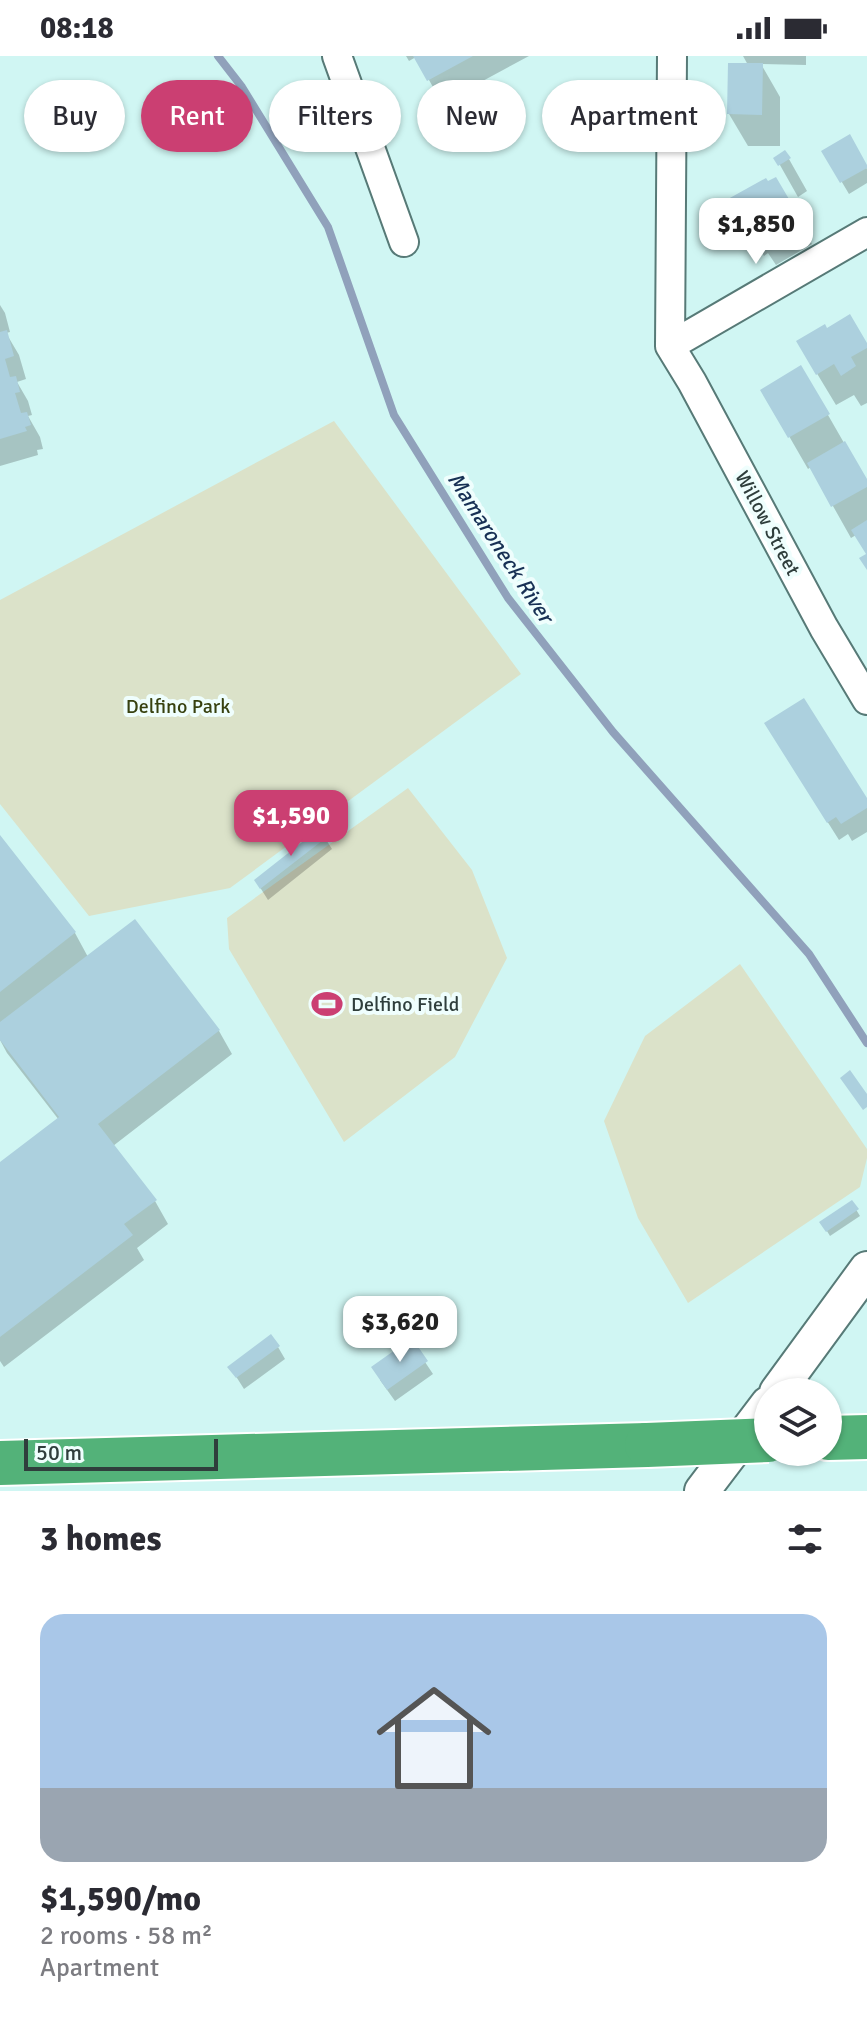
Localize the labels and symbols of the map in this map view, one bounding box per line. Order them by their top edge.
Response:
pin: $1,850 [691,198,821,266]
water label: Mamaroneck River [442,467,561,630]
street label: Willow Street [730,467,806,580]
park label: Delfino Park [126,694,230,719]
pin: $1,590 [226,790,356,858]
sports icon: Delfino Field [310,987,344,1021]
place label: Delfino Field [351,992,459,1017]
pin: $3,620 [335,1296,465,1364]
scale bar [24,1435,218,1471]

